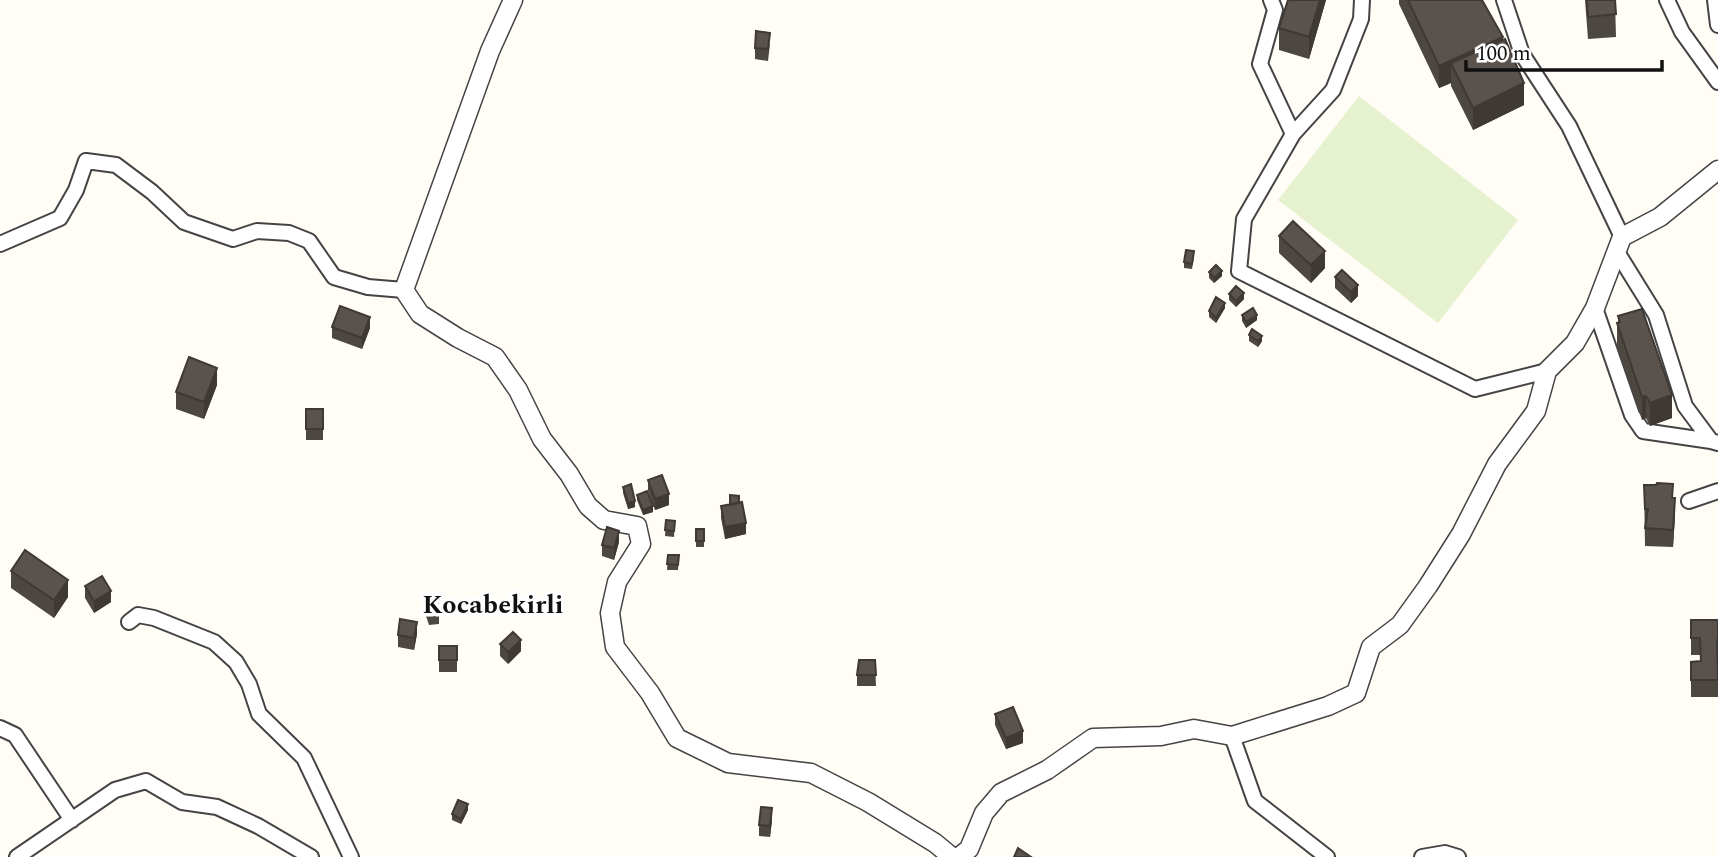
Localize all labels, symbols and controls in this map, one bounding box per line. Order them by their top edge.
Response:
scale bar [1466,28,1662,72]
text: 100 m [1476,38,1531,70]
district label: Kocabekirli [423,585,563,625]

